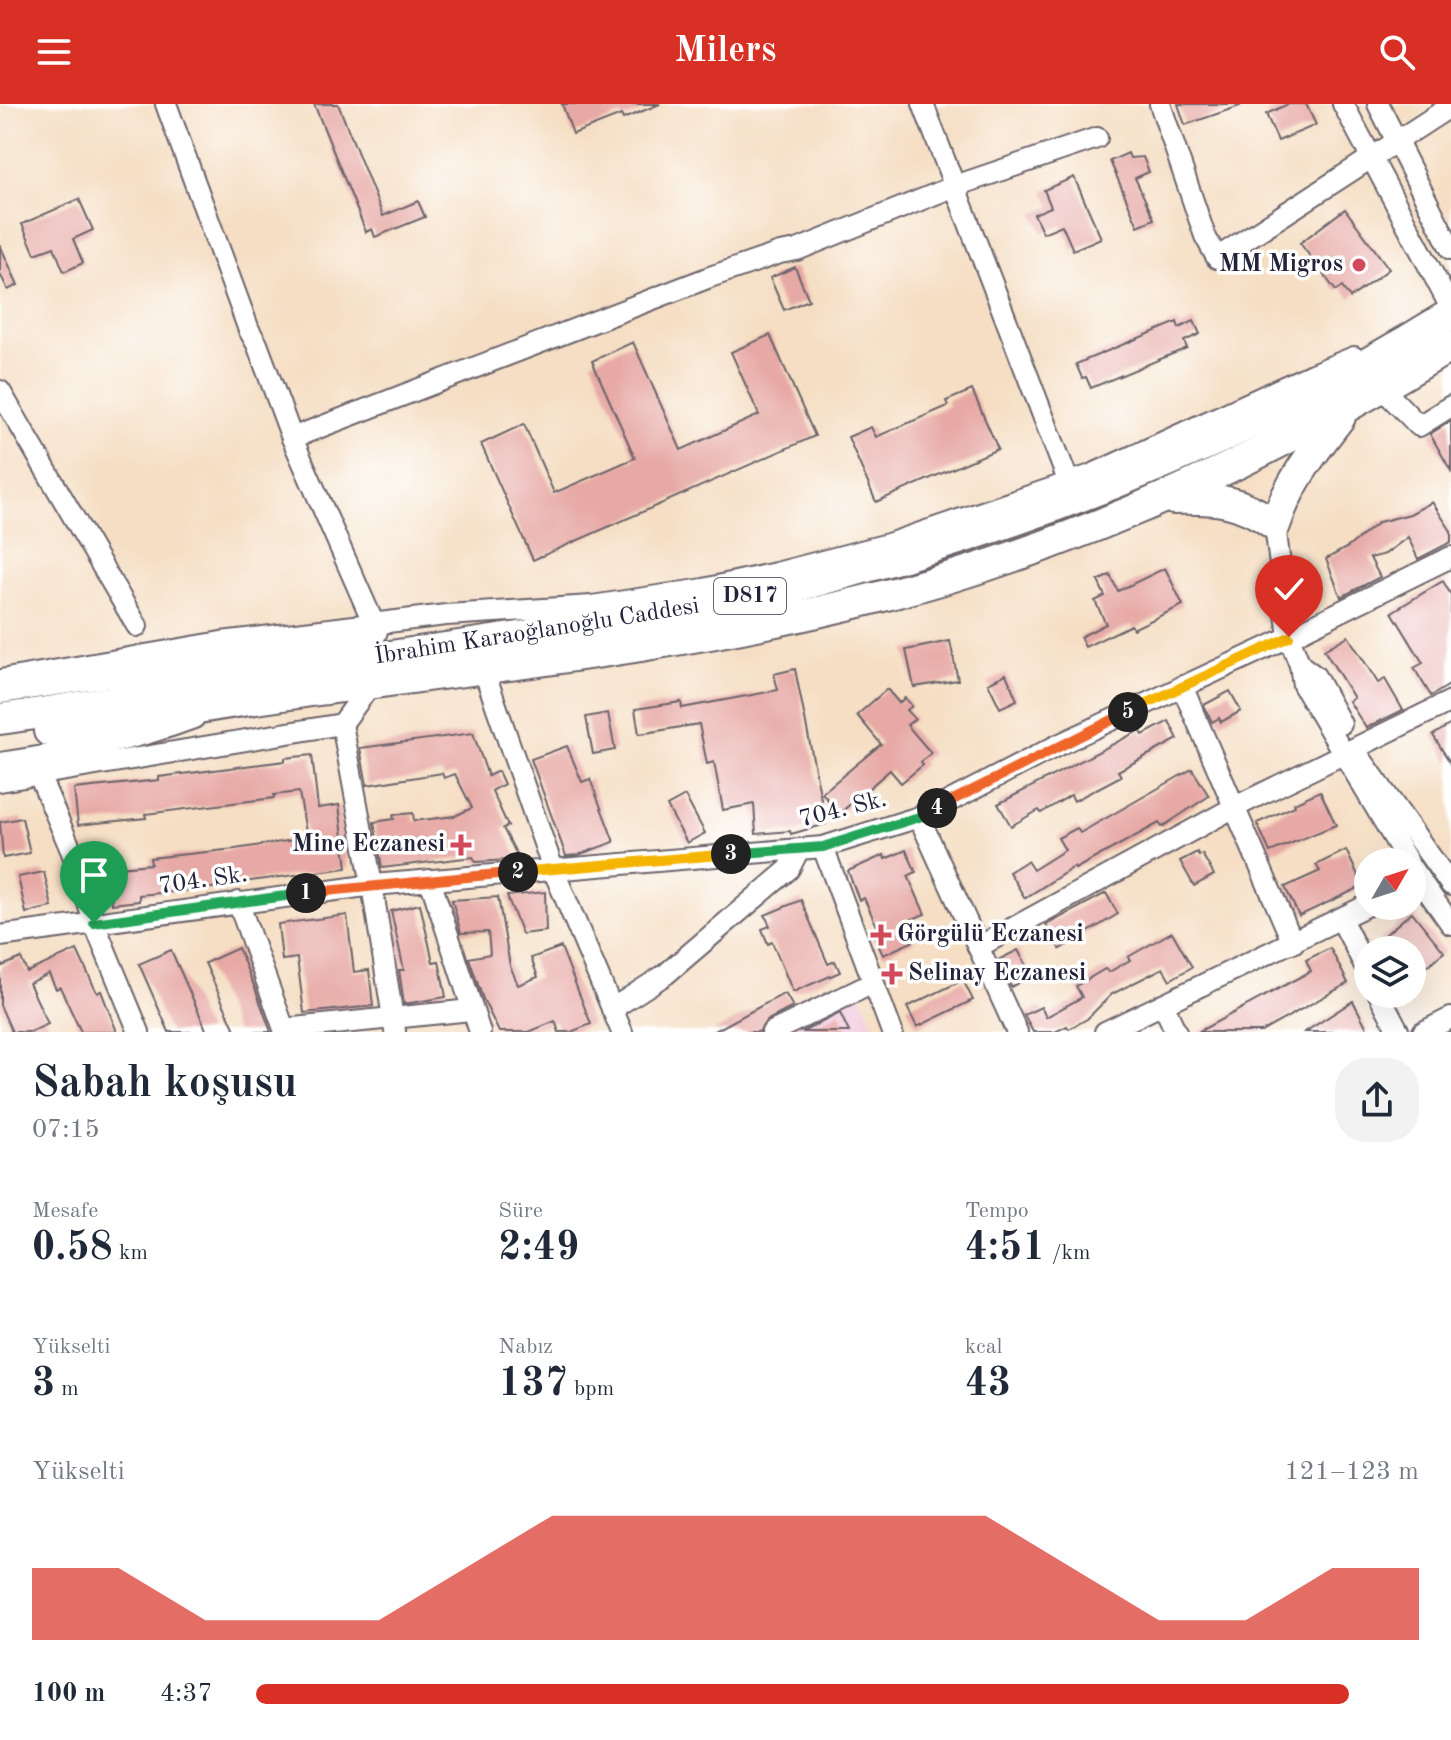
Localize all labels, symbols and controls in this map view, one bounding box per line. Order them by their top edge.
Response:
icon: menu [32,30,76,74]
icon: search [1375,30,1419,74]
text: Milers [675,34,776,70]
place label: MM Migros [1219,253,1343,277]
marker: MM Migros [1350,256,1368,274]
pin [1255,555,1323,637]
icon: check [1267,567,1311,611]
road number: D817 [714,578,786,614]
street label: İbrahim Karaoğlanoğlu Caddesi [372,591,701,670]
pin: 5 [1108,692,1148,732]
text: 5 [1122,701,1134,723]
street label: 704. Sk. [797,788,889,832]
pin: 4 [917,788,957,828]
text: 4 [931,797,943,819]
place label: Mine Eczanesi [292,833,445,857]
pin: 3 [711,834,751,874]
marker: Mine Eczanesi [452,836,470,854]
pin [60,841,128,923]
text: 3 [725,843,737,865]
north arrow [1354,848,1426,920]
map controls [1354,848,1426,1008]
pin: 2 [498,852,538,892]
icon: arrive [72,853,116,897]
text: 2 [512,861,524,883]
street label: 704. Sk. [157,863,249,899]
pin: 1 [286,873,326,913]
text: 1 [300,882,312,904]
place label: Görgülü Eczanesi [897,923,1084,947]
marker: Görgülü Eczanesi [872,926,890,944]
button: layers [1354,936,1426,1008]
place label: Selinay Eczanesi [908,962,1086,986]
marker: Selinay Eczanesi [883,965,901,983]
button: share [1335,1058,1419,1142]
text: Sabah koşusu [32,1062,297,1106]
text: 07:15 [32,1117,100,1143]
text: Mesafe [32,1200,98,1222]
text: Süre [498,1200,543,1222]
text: Tempo [965,1200,1029,1222]
text: 0.58 [32,1229,113,1269]
text: 2:49 [498,1229,579,1269]
text: 4:51 [965,1229,1045,1269]
text: km [113,1242,148,1264]
text: /km [1045,1242,1090,1264]
text: Yükselti [32,1336,110,1358]
text: Nabız [498,1336,553,1358]
text: kcal [965,1336,1003,1358]
text: 3 [32,1365,55,1405]
text: 137 [498,1365,568,1405]
text: 43 [965,1365,1011,1405]
text: m [55,1378,79,1400]
text: bpm [568,1378,614,1400]
text: Yükselti [32,1459,125,1485]
text: 121–123 m [1284,1459,1419,1485]
text: 100 m [32,1681,105,1707]
text: 4:37 [160,1681,213,1707]

